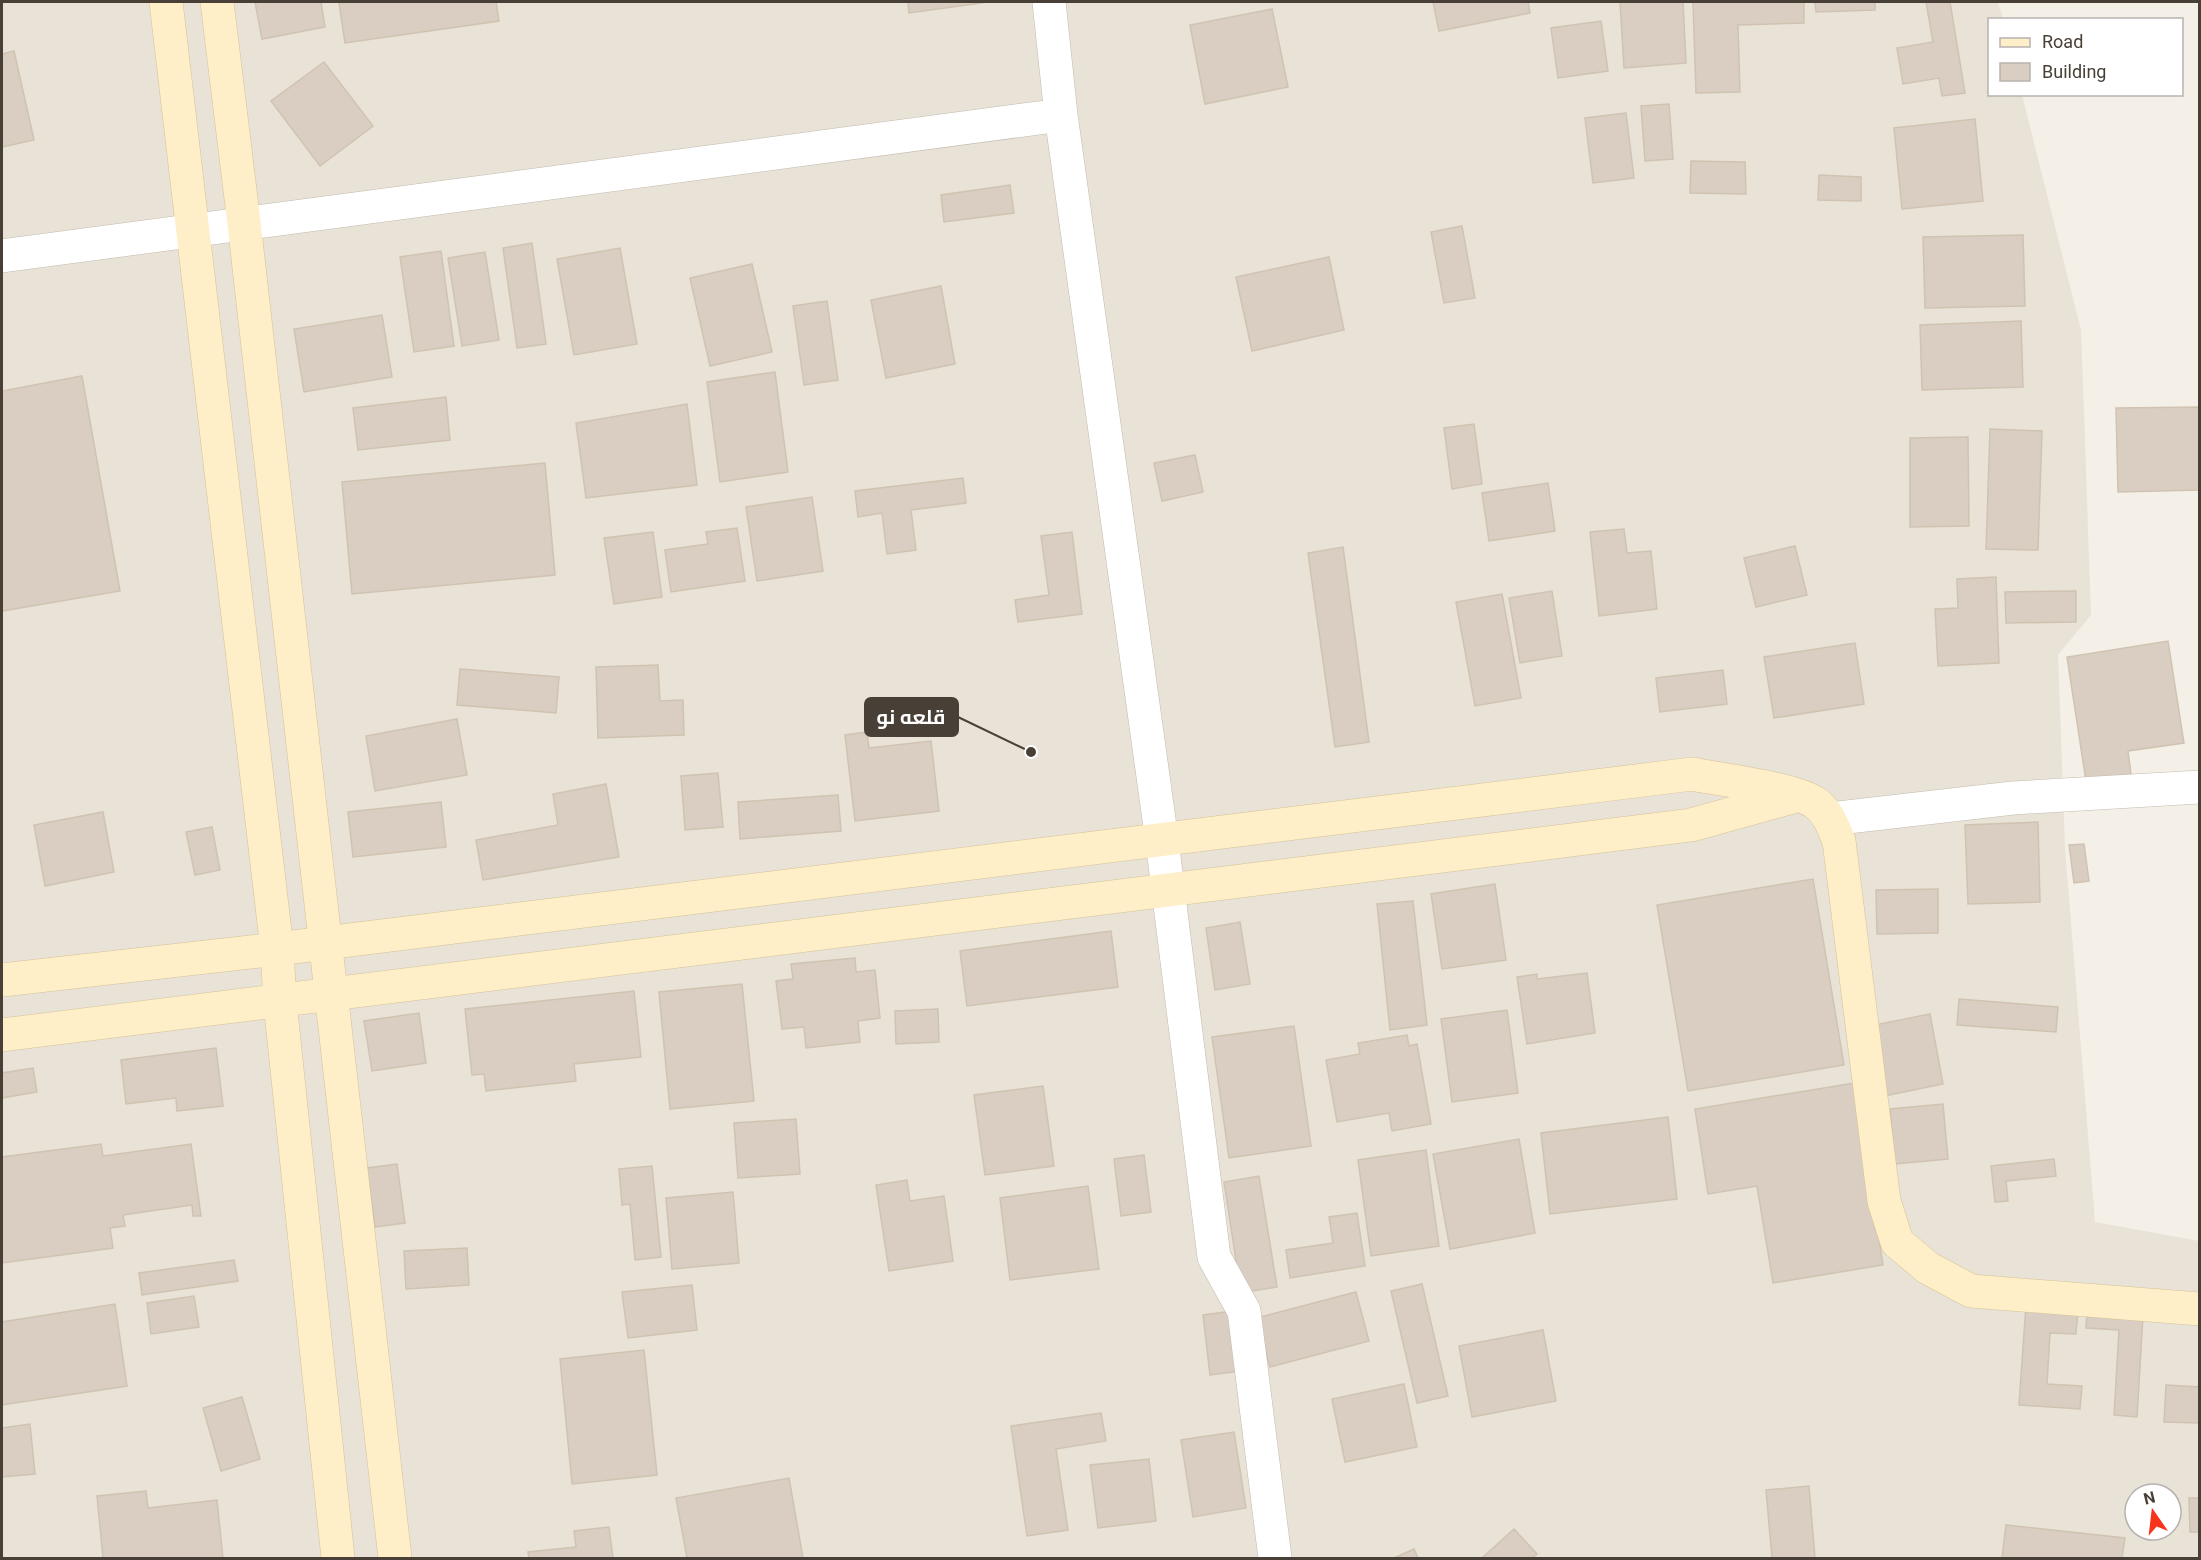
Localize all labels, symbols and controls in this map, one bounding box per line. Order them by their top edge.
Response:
legend [1988,18,2183,96]
text: Road [2042,31,2083,52]
text: Building [2042,61,2106,82]
callout: قلعه نو [865,698,958,736]
text: قلعه نو [877,705,945,729]
north arrow [2123,1482,2183,1542]
text: N [2142,1487,2157,1509]

